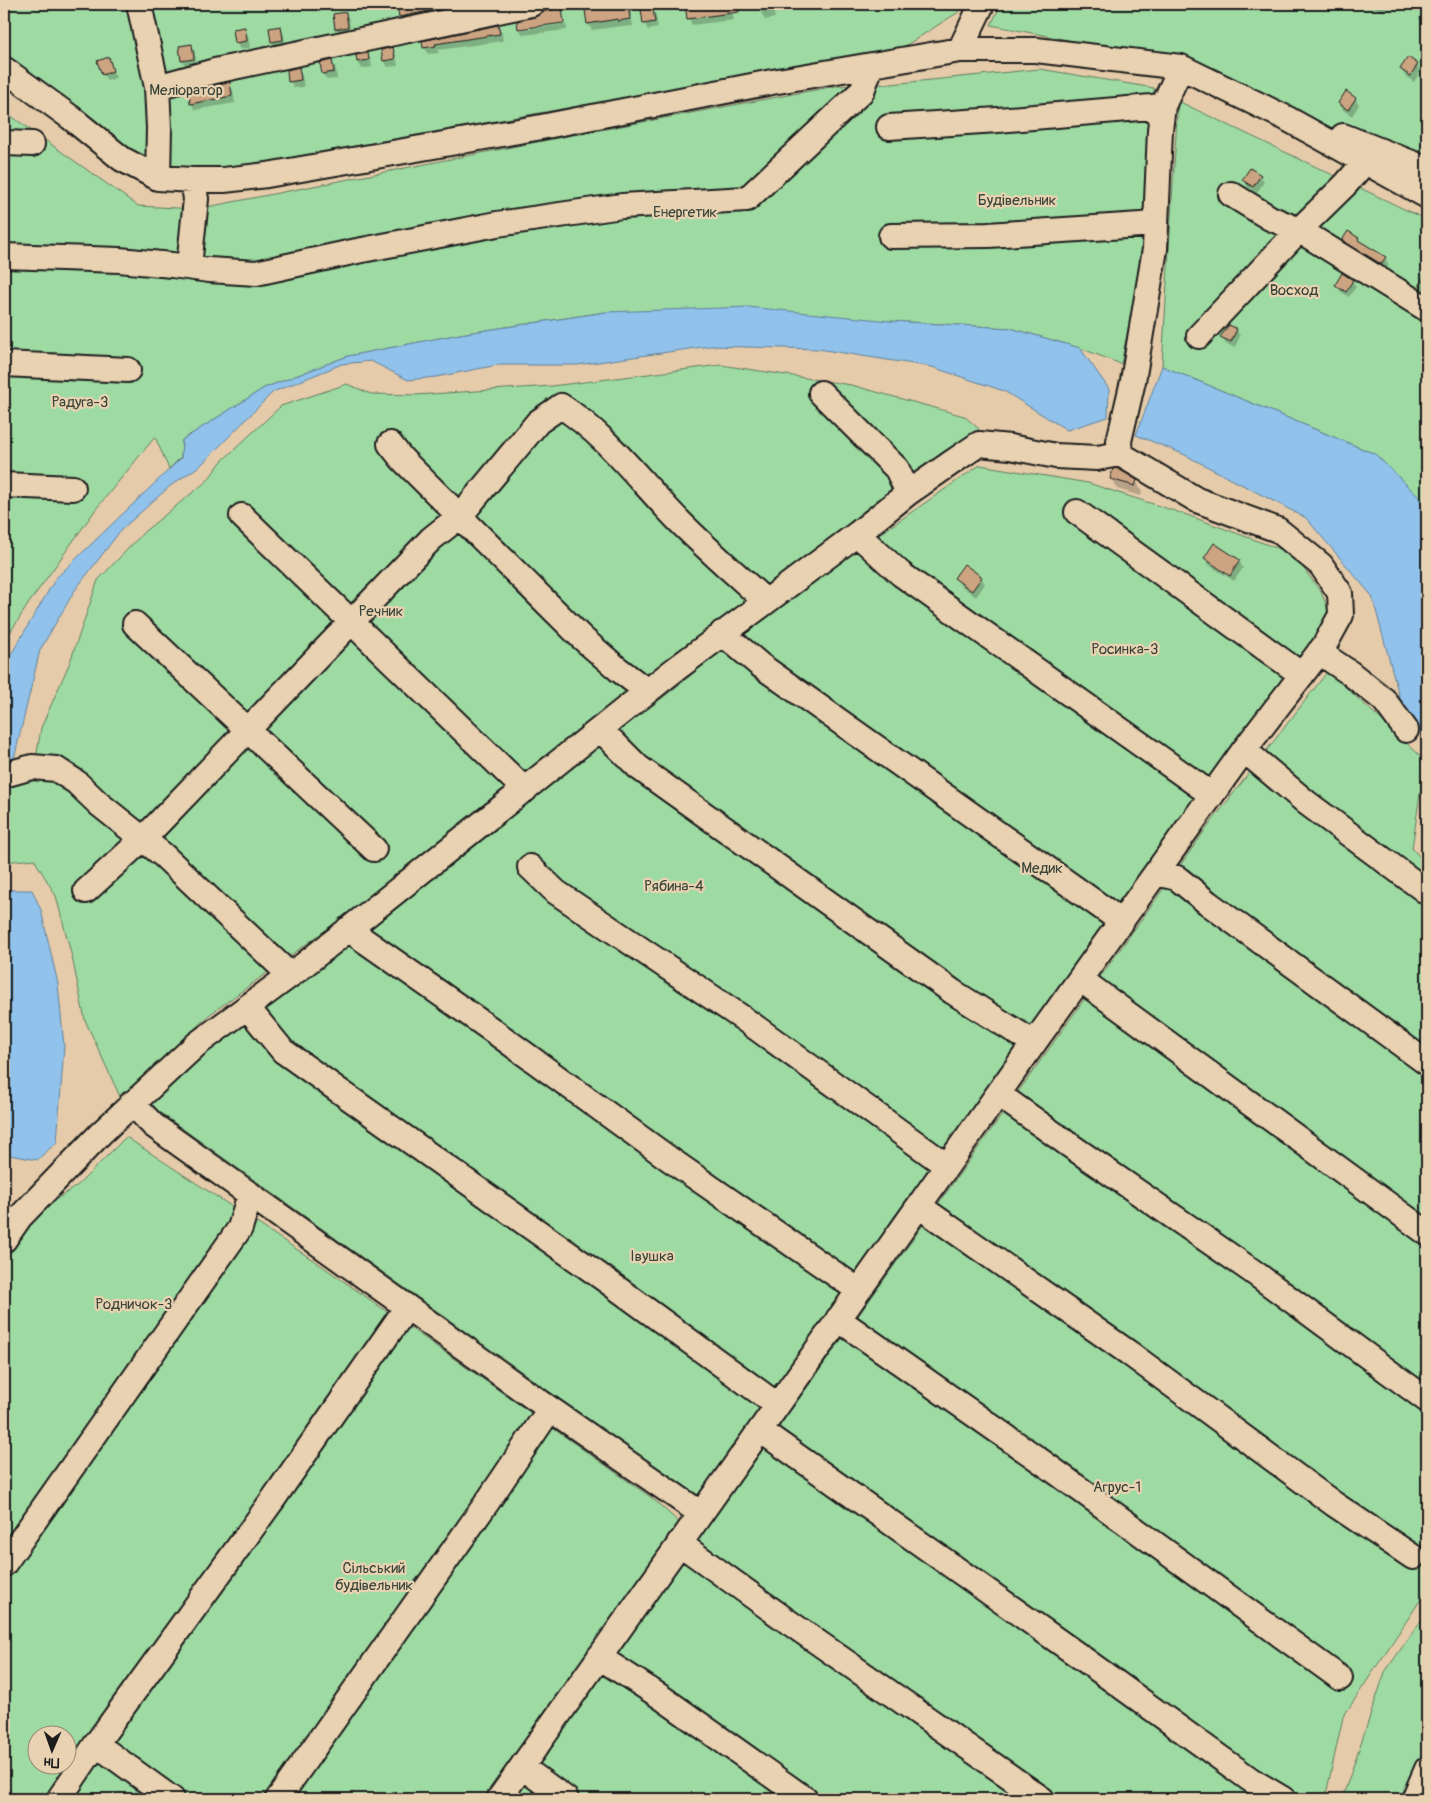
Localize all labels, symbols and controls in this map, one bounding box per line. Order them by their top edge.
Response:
park label: Меліоратор [149,81,223,100]
park label: Будівельник [978,191,1057,210]
park label: Енергетик [653,203,717,222]
park label: Восход [1270,281,1318,300]
park label: Радуга-3 [52,393,108,412]
park label: Речник [359,602,403,621]
park label: Росинка-3 [1092,640,1158,659]
park label: Медик [1021,859,1063,878]
park label: Рябина-4 [644,877,704,896]
park label: Івушка [630,1247,674,1266]
park label: Родничок-3 [96,1295,172,1314]
park label: Агрус-1 [1093,1478,1141,1497]
park label: Сільський будівельник [335,1559,413,1595]
north arrow [28,1726,78,1776]
text: Пн [44,1754,60,1771]

